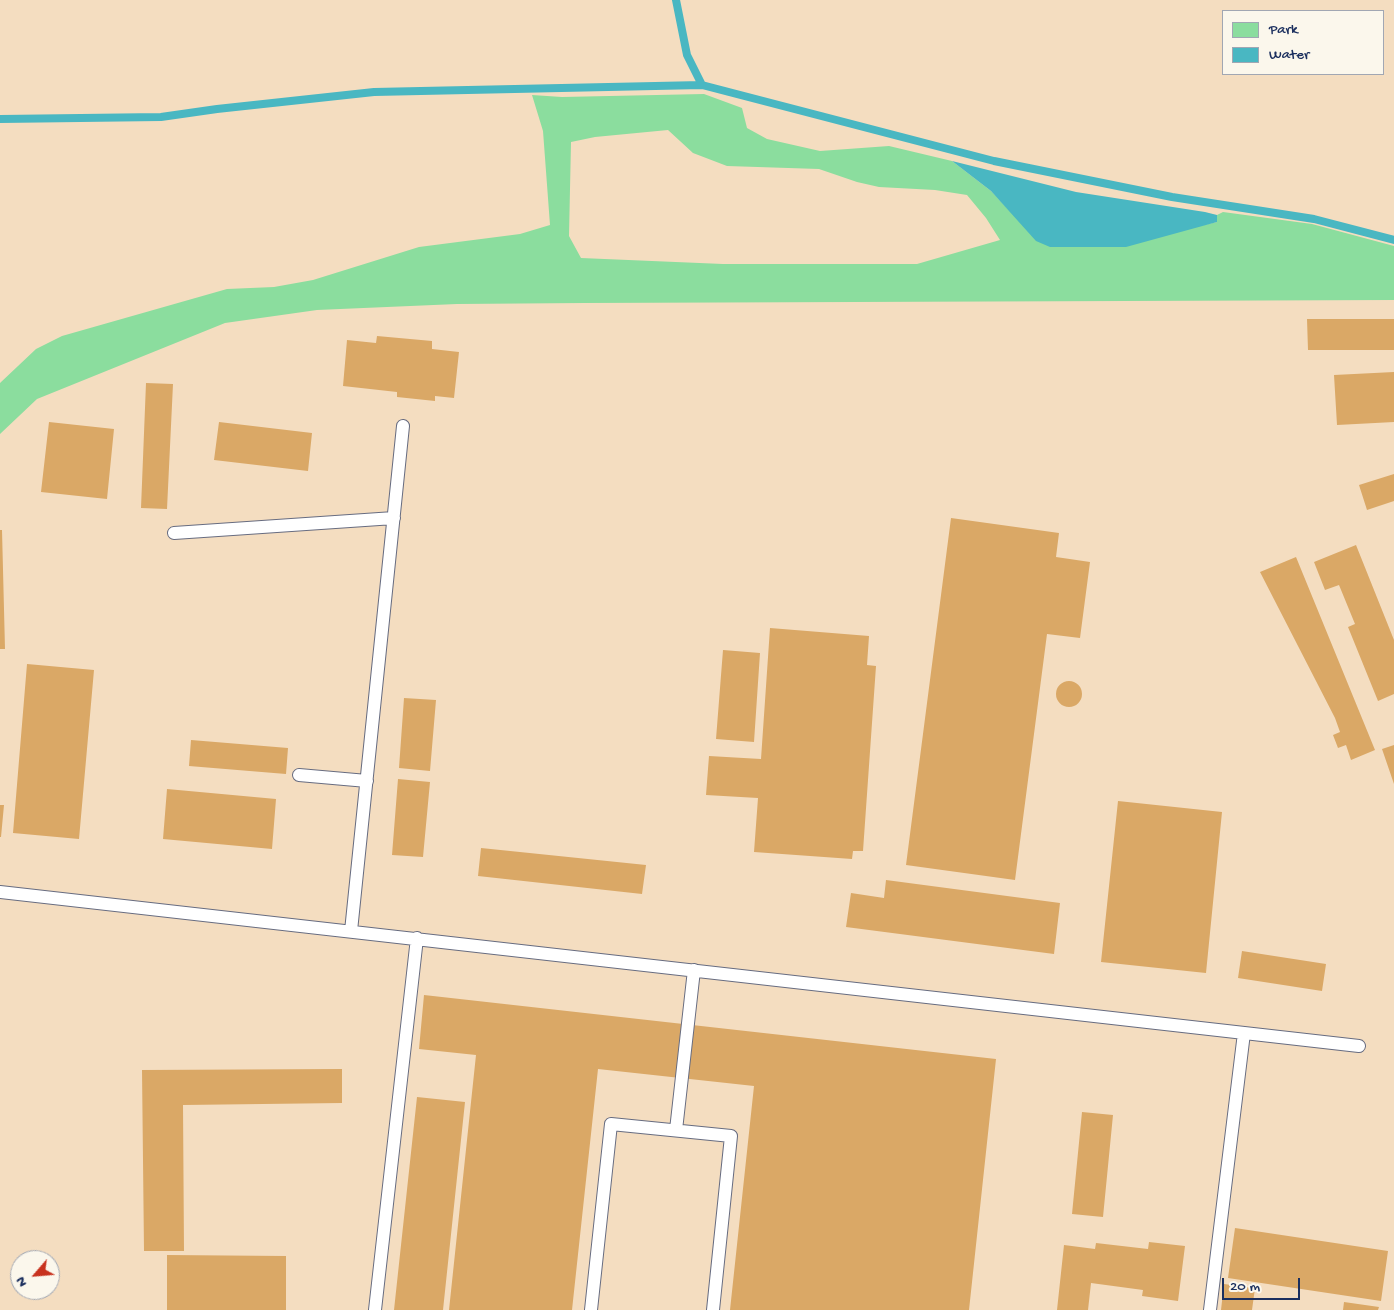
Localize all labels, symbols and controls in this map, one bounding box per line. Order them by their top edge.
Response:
legend [1222,10,1384,75]
text: Park [1269,21,1298,39]
text: Water [1269,46,1309,64]
north arrow [10,1250,60,1300]
scale bar [1224,1268,1302,1300]
text: N [12,1274,32,1290]
text: 20 m [1230,1278,1260,1296]

